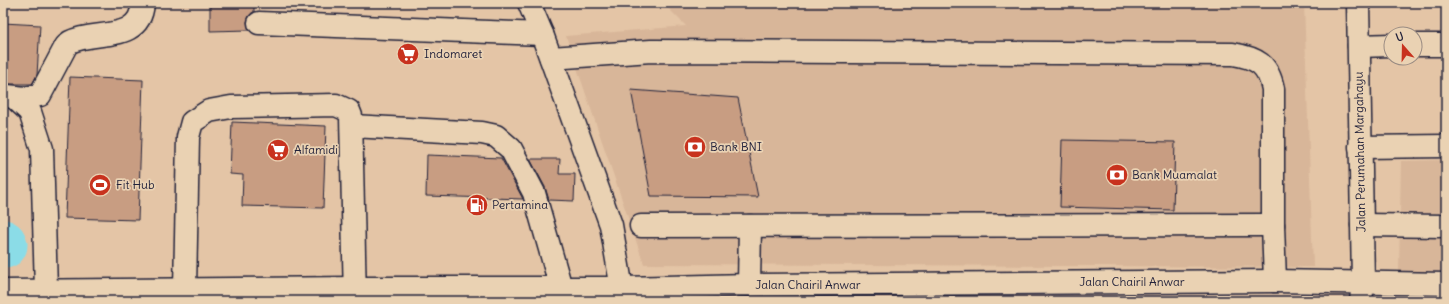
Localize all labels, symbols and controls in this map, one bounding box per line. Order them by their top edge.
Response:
north arrow [1383,26,1423,66]
text: U [1394,29,1406,44]
supermarket icon: Indomaret [395,41,421,67]
place label: Indomaret [424,46,482,61]
street label: Jalan Perumahan Margahayu [1351,72,1368,232]
bank icon: Bank BNI [682,134,708,160]
supermarket icon: Alfamidi [265,137,291,163]
place label: Bank BNI [710,139,762,154]
place label: Alfamidi [294,142,338,157]
bank icon: Bank Muamalat [1104,162,1130,188]
place label: Bank Muamalat [1132,167,1217,182]
sports icon: Fit Hub [87,172,113,198]
place label: Fit Hub [116,177,155,192]
fuel station icon: Pertamina [464,192,490,218]
place label: Pertamina [492,197,548,212]
street label: Jalan Chairil Anwar [1079,274,1185,289]
street label: Jalan Chairil Anwar [755,277,861,292]

